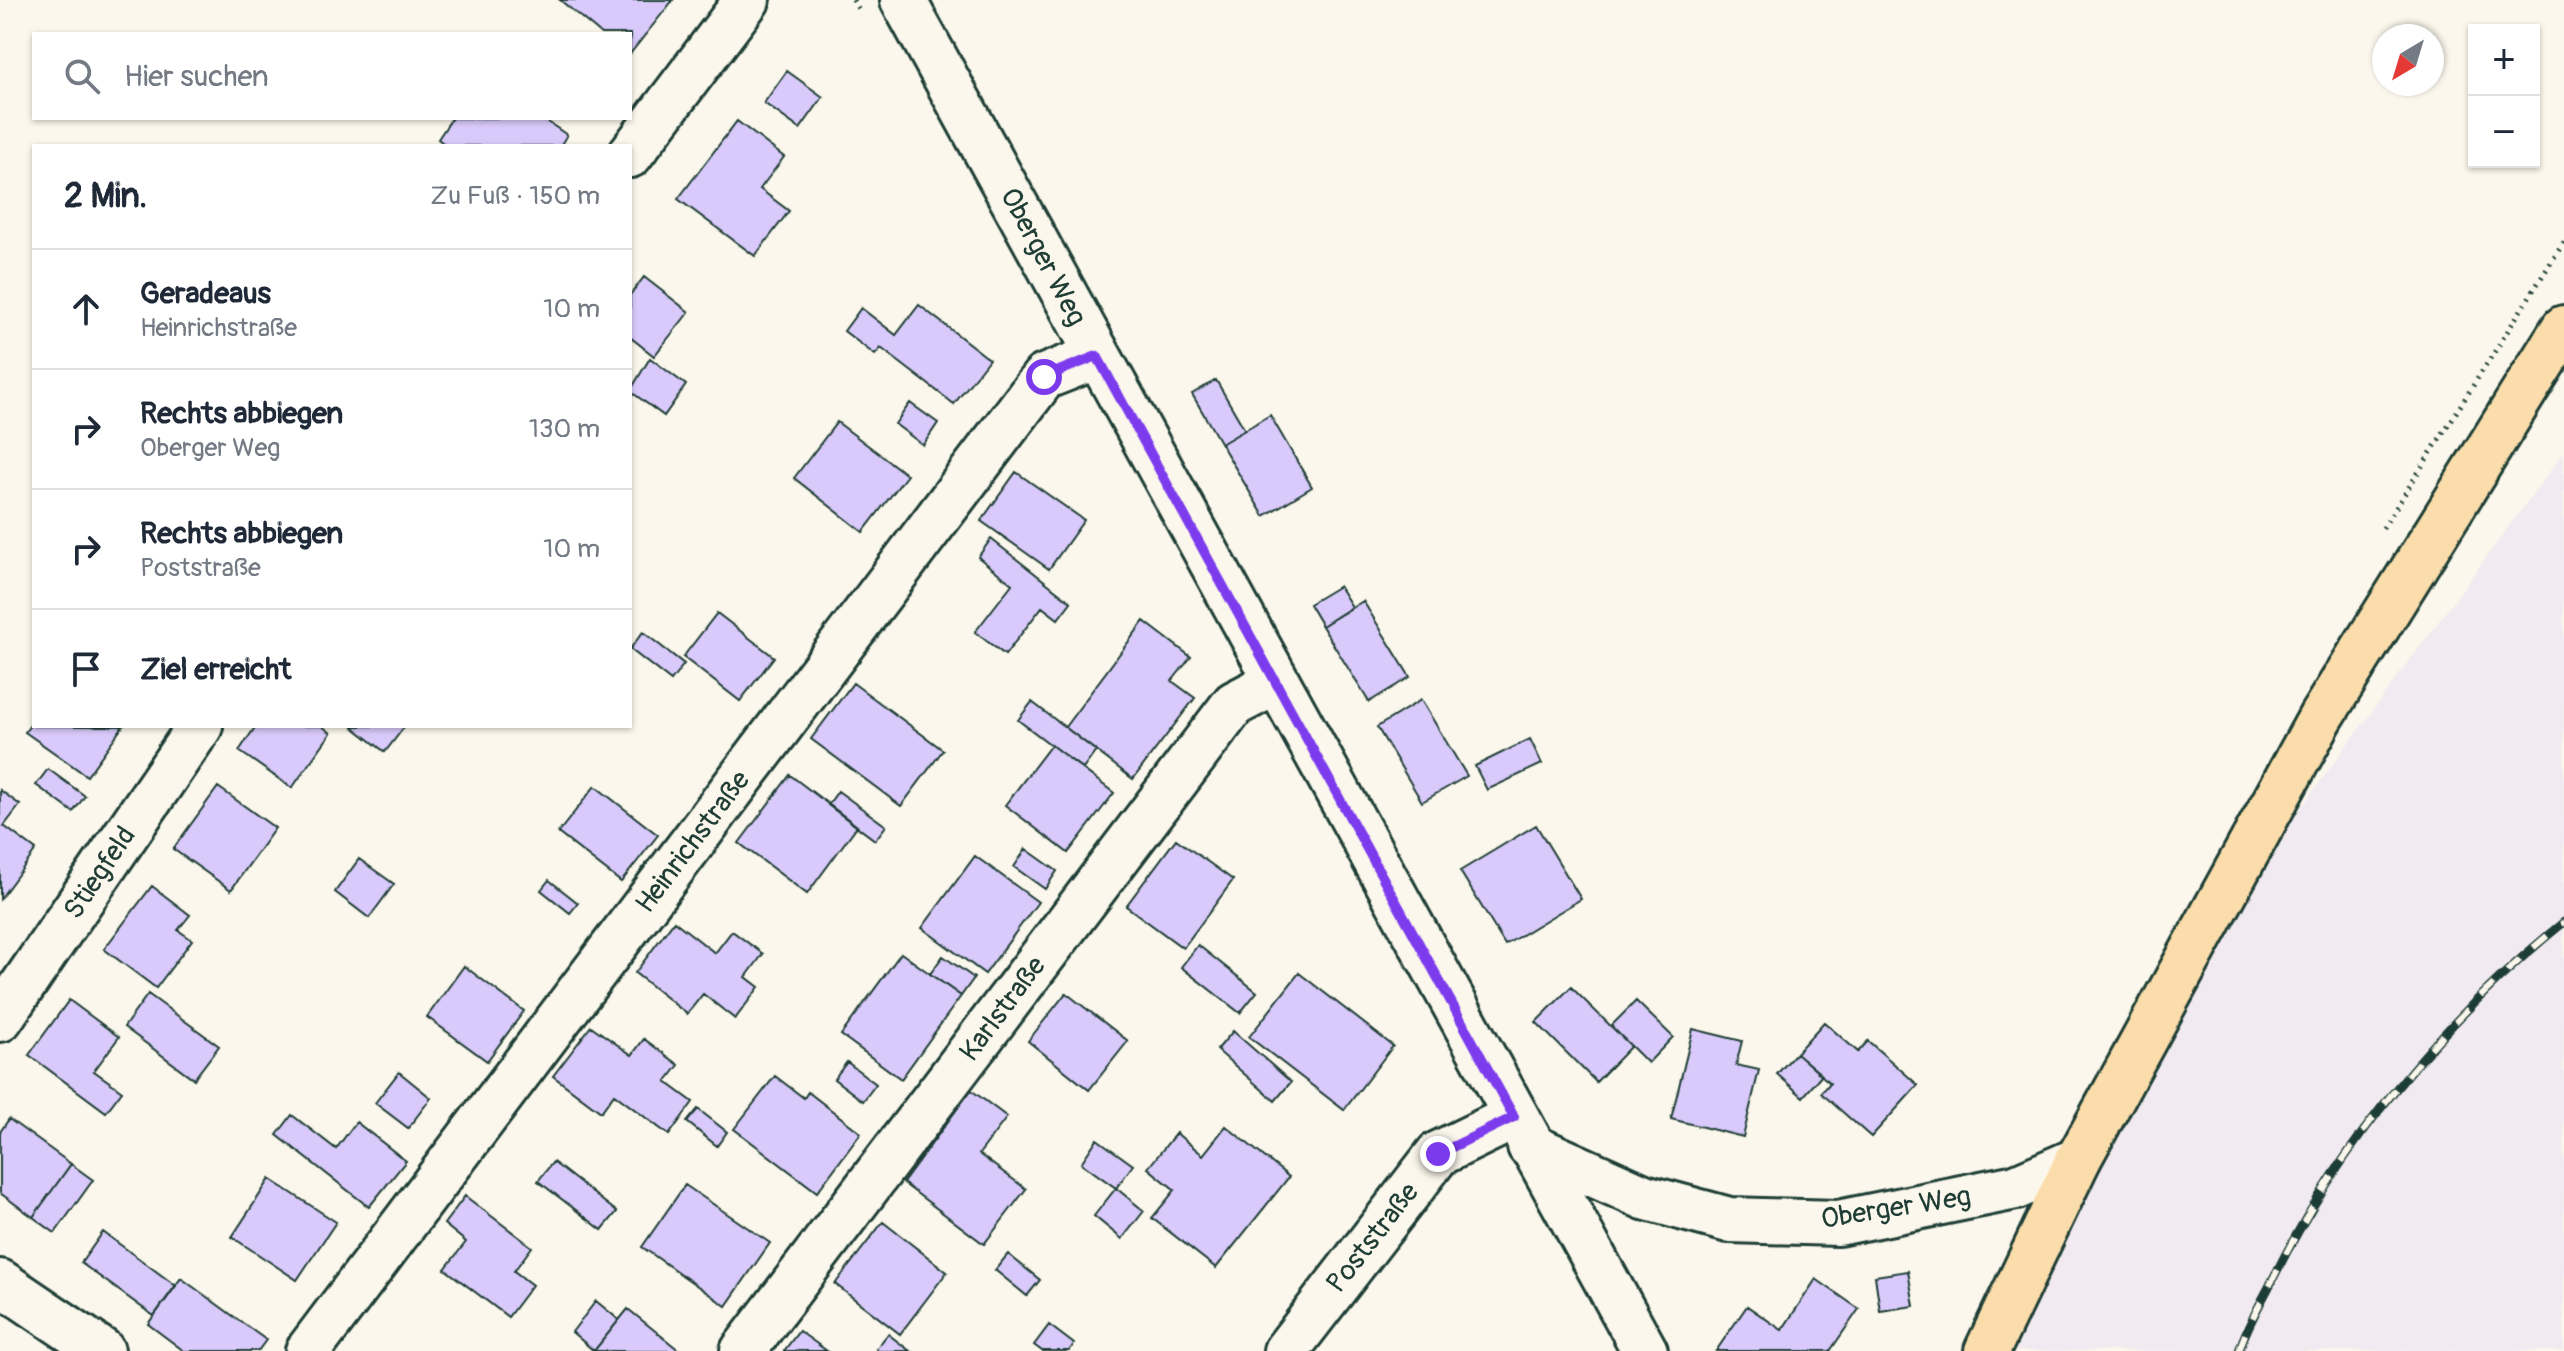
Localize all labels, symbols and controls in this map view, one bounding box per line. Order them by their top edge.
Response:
north arrow [2372,24,2444,96]
map controls [2468,24,2540,168]
button: + [2468,24,2540,96]
search box [32,32,632,120]
icon: search [60,54,104,98]
text: Hier suchen [124,58,269,95]
button: − [2468,96,2540,168]
text: 2 Min. [64,175,147,218]
text: Zu Fuß · 150 m [430,180,600,212]
street label: Oberger Weg [992,182,1094,332]
text: Geradeaus [140,275,271,312]
icon: ahead [64,287,108,331]
text: 10 m [543,293,600,325]
text: Heinrichstraße [140,312,297,344]
route start [1026,359,1062,395]
text: Rechts abbiegen [140,395,343,432]
icon: right [64,407,108,451]
text: 130 m [529,413,600,445]
text: Oberger Weg [140,432,280,464]
text: Rechts abbiegen [140,515,343,552]
icon: right [64,527,108,571]
text: 10 m [543,533,600,565]
text: Poststraße [140,552,261,584]
icon: arrive [64,647,108,691]
text: Ziel erreicht [140,651,291,688]
street label: Heinrichstraße [628,764,758,920]
street label: Stiegfeld [56,820,144,926]
street label: Karlstraße [952,949,1054,1068]
route end [1420,1136,1456,1172]
street label: Poststraße [1319,1176,1427,1300]
street label: Oberger Weg [1819,1179,1973,1237]

